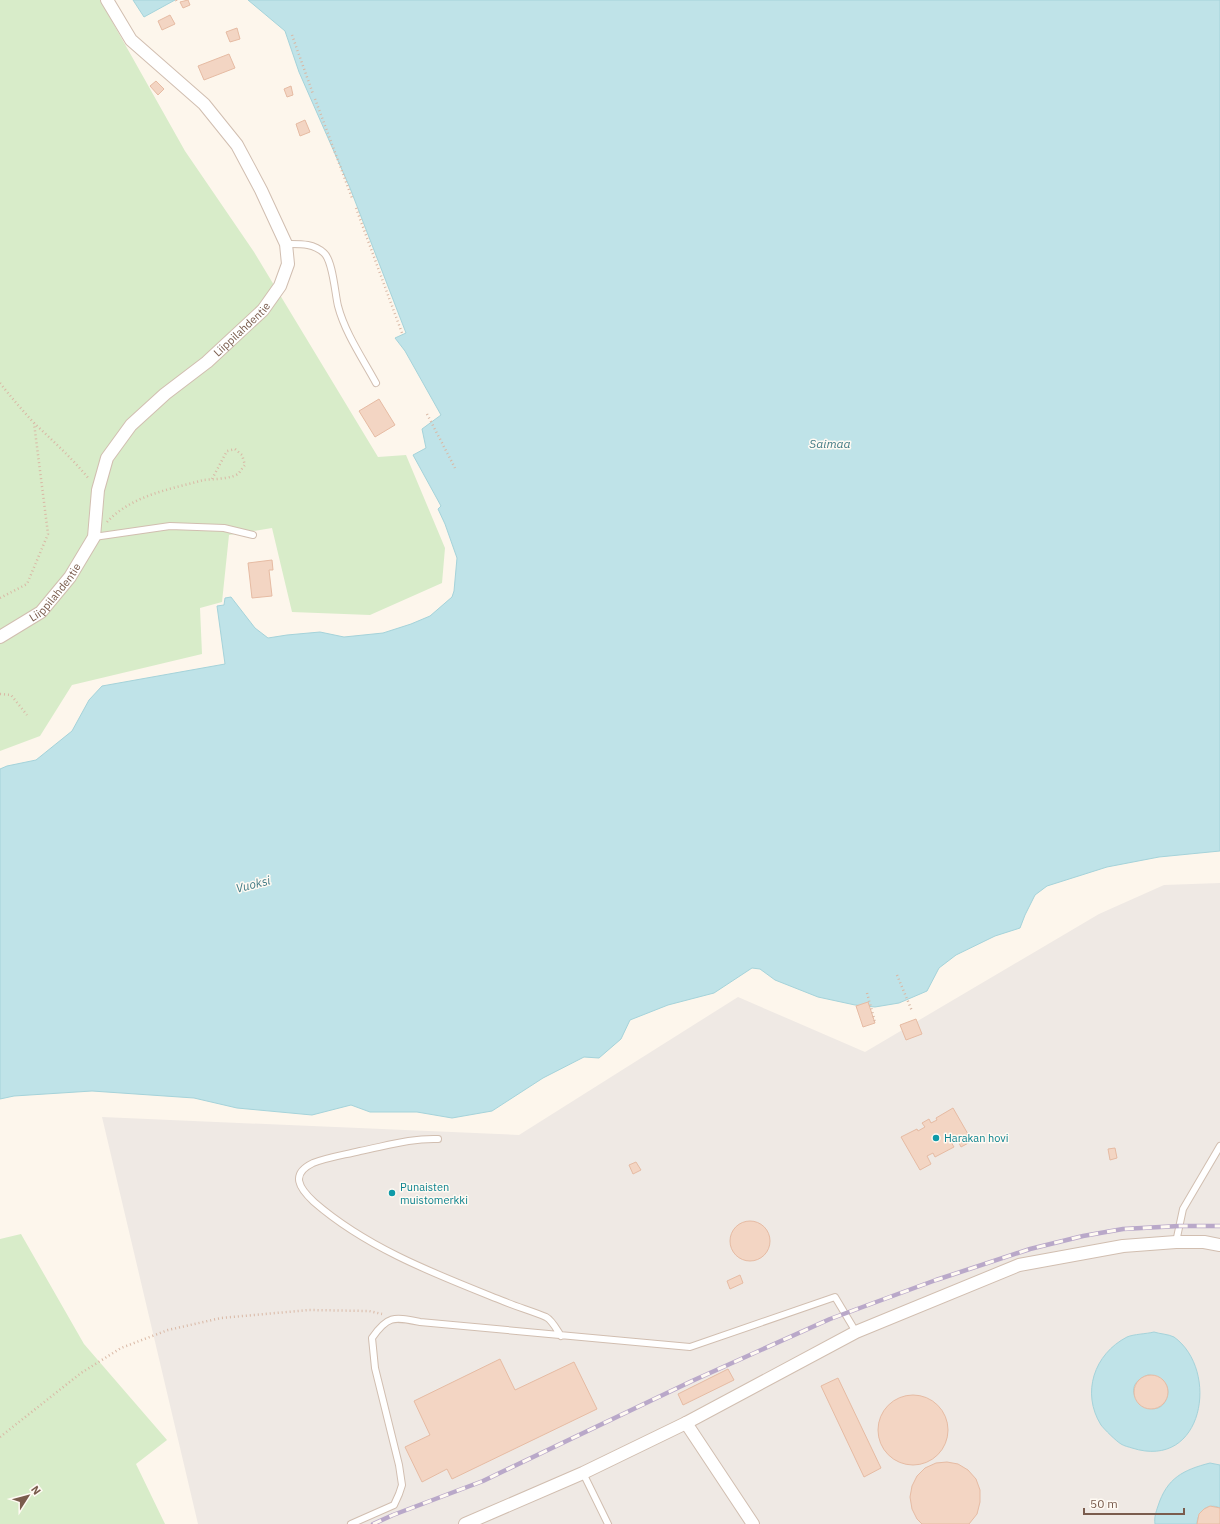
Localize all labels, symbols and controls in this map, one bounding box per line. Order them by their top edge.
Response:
street label: Liippilahdentie [211,299,273,359]
water label: Saimaa [809,436,851,451]
street label: Liippilahdentie [27,561,84,625]
water label: Vuoksi [234,872,273,896]
place label: Harakan hovi [944,1131,1008,1145]
marker: Harakan hovi [931,1133,941,1143]
place label: Punaisten muistomerkki [400,1180,468,1207]
marker: Punaisten muistomerkki [387,1188,397,1198]
north arrow [8,1476,48,1516]
text: N [28,1483,44,1497]
scale bar [1084,1490,1184,1516]
text: 50 m [1090,1496,1118,1511]

